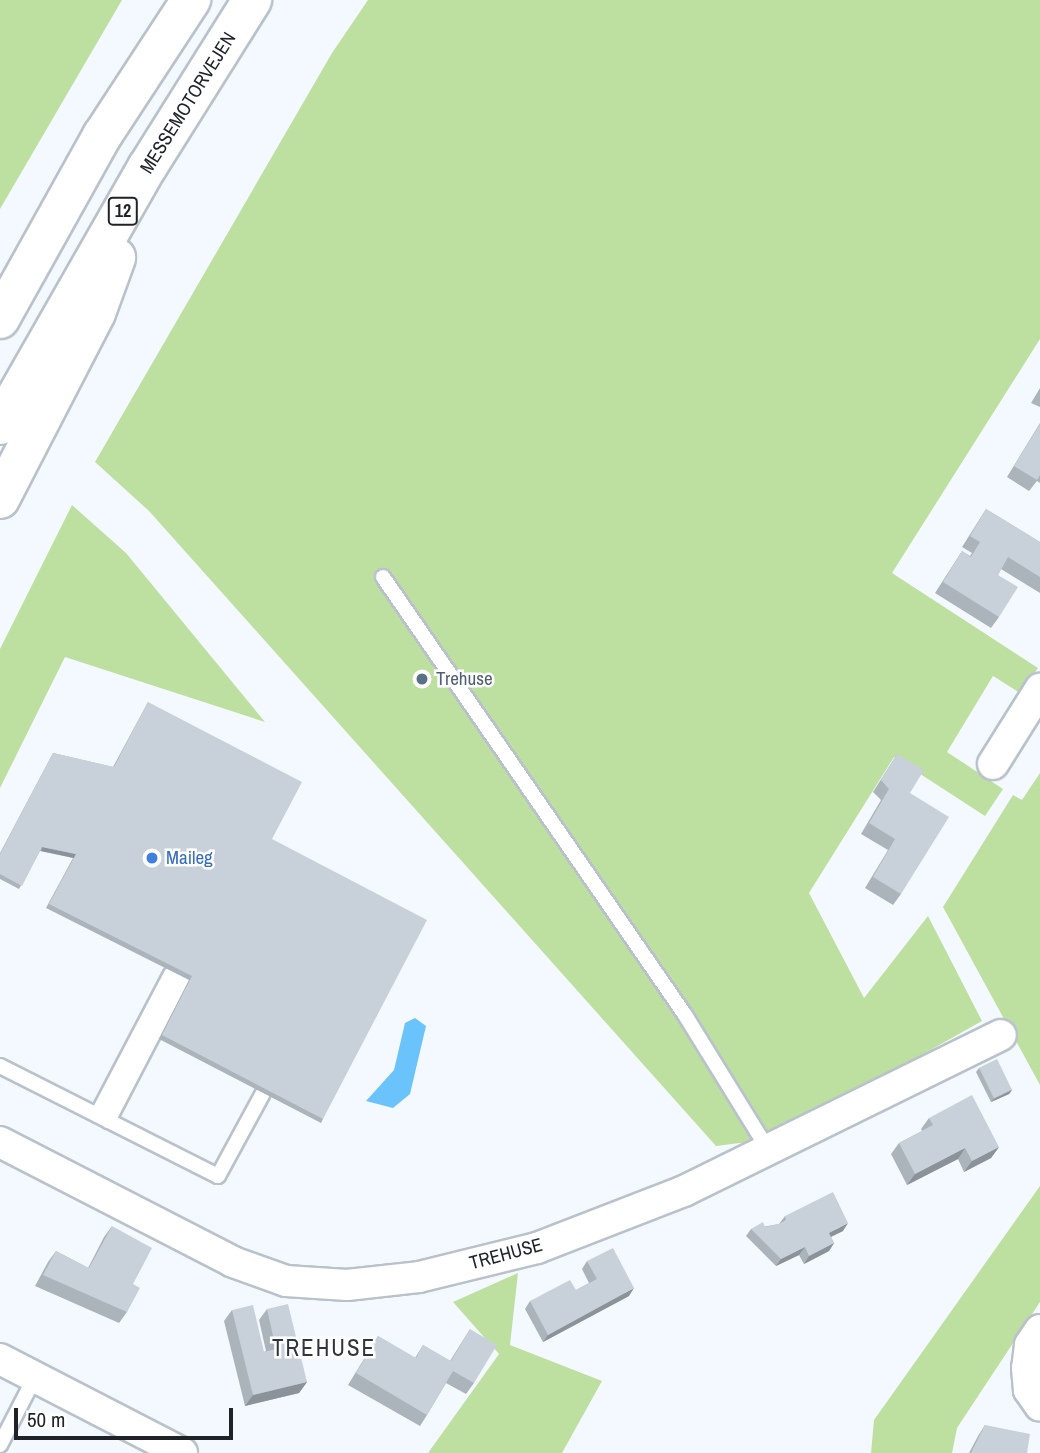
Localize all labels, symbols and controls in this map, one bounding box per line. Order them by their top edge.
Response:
street label: MESSEMOTORVEJEN [135,28,241,178]
road number: 12 [107,196,139,226]
place label: Trehuse [436,668,493,690]
marker: Trehuse [414,671,430,687]
place label: Maileg [166,847,213,869]
marker: Maileg [144,850,160,866]
street label: TREHUSE [467,1233,545,1275]
district label: TREHUSE [273,1334,375,1362]
scale bar [18,1394,236,1438]
text: 50 m [27,1405,65,1434]

